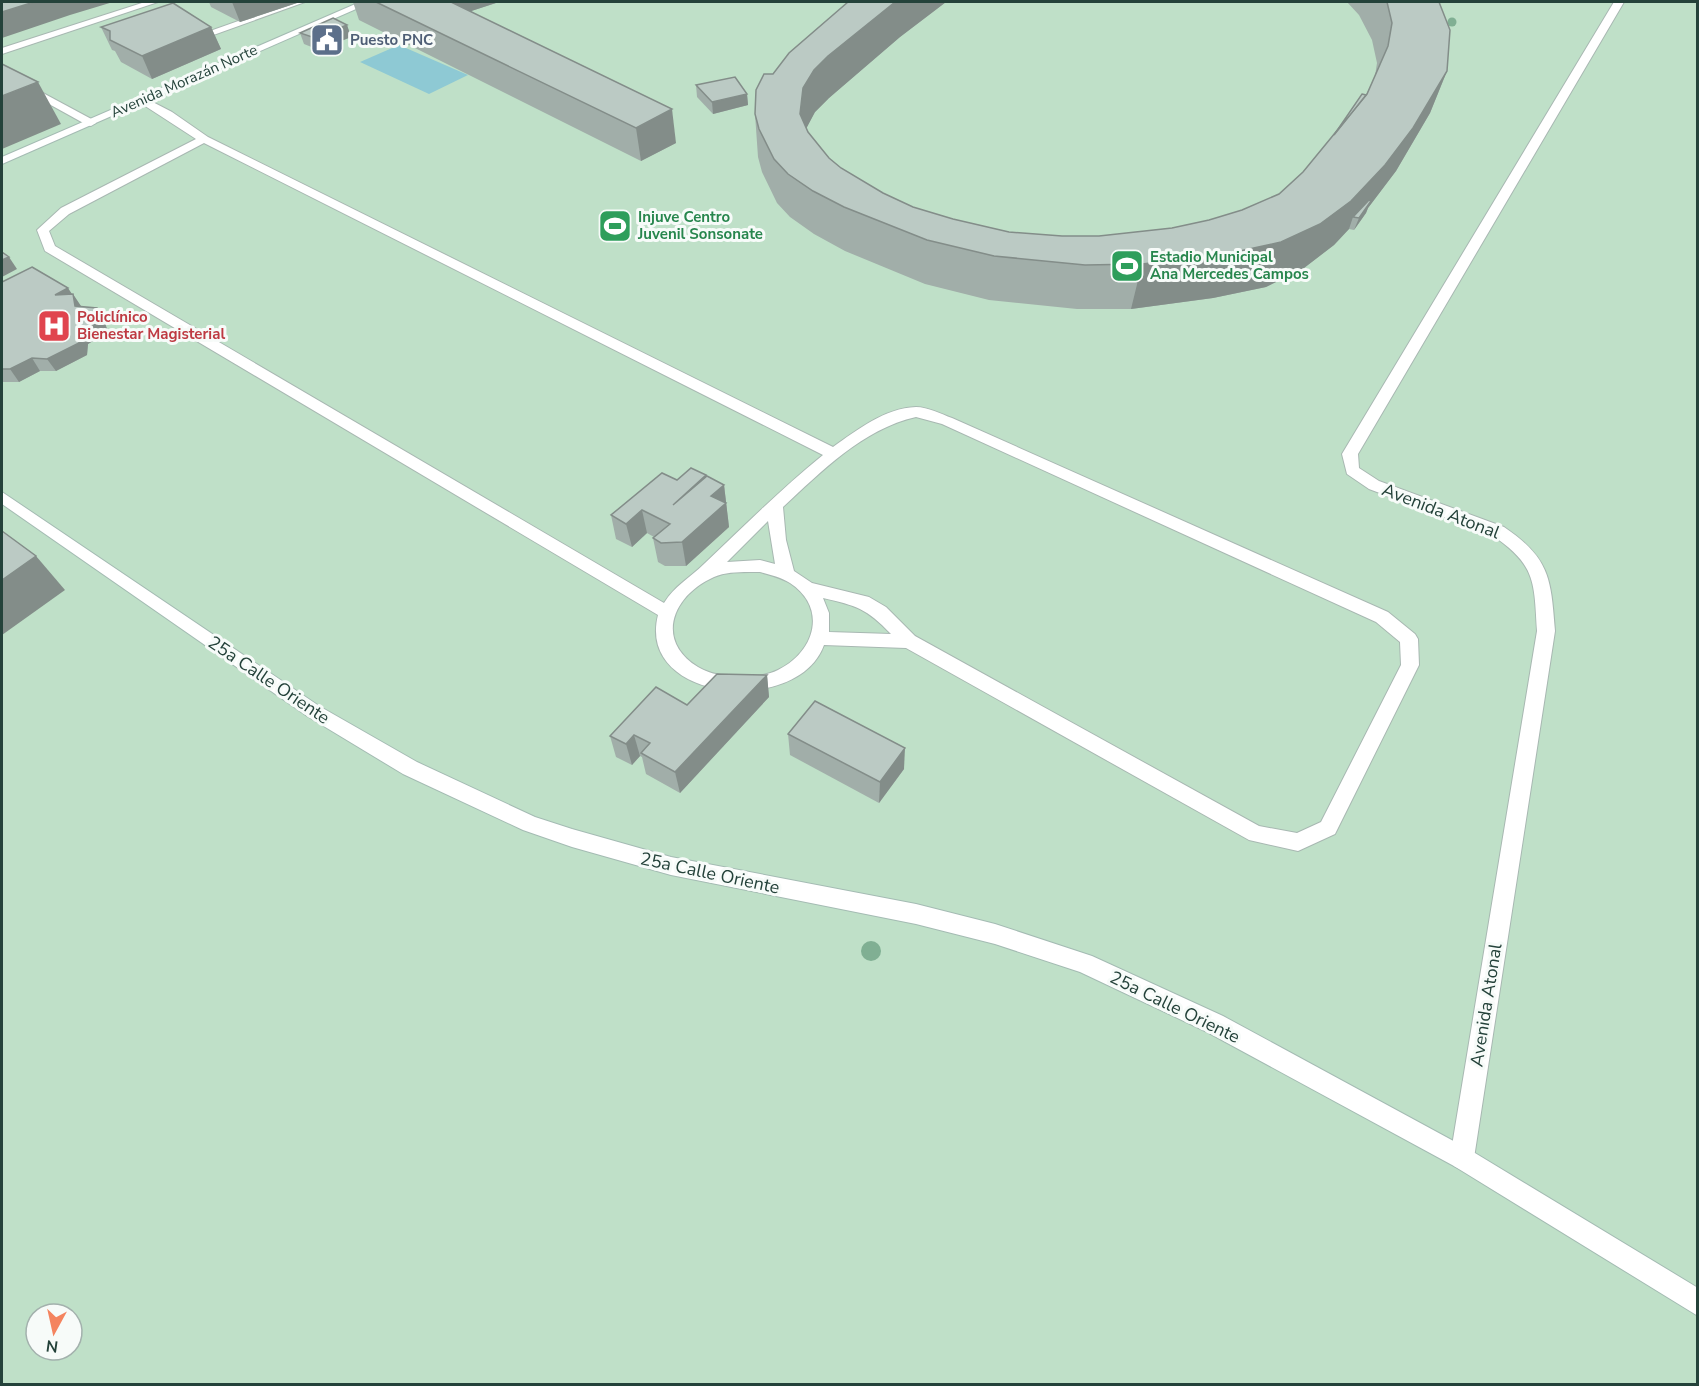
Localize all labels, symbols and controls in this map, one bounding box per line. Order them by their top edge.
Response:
public building icon: Puesto PNC [309,22,345,58]
place label: Puesto PNC [350,30,433,50]
street label: Avenida Morazán Norte [107,40,261,122]
place label: Injuve Centro Juvenil Sonsonate [637,207,763,244]
sports icon: Injuve Centro Juvenil Sonsonate [597,208,633,244]
place label: Estadio Municipal Ana Mercedes Campos [1150,247,1309,284]
sports icon: Estadio Municipal Ana Mercedes Campos [1109,248,1145,284]
place label: Policlínico Bienestar Magisterial [77,307,225,344]
hospital icon: Policlínico Bienestar Magisterial [36,308,72,344]
street label: Avenida Atonal [1379,477,1504,545]
street label: 25a Calle Oriente [203,630,335,730]
street label: 25a Calle Oriente [638,847,782,899]
street label: Avenida Atonal [1464,941,1508,1068]
street label: 25a Calle Oriente [1106,965,1244,1049]
north arrow [24,1302,84,1362]
text: N [45,1334,60,1358]

